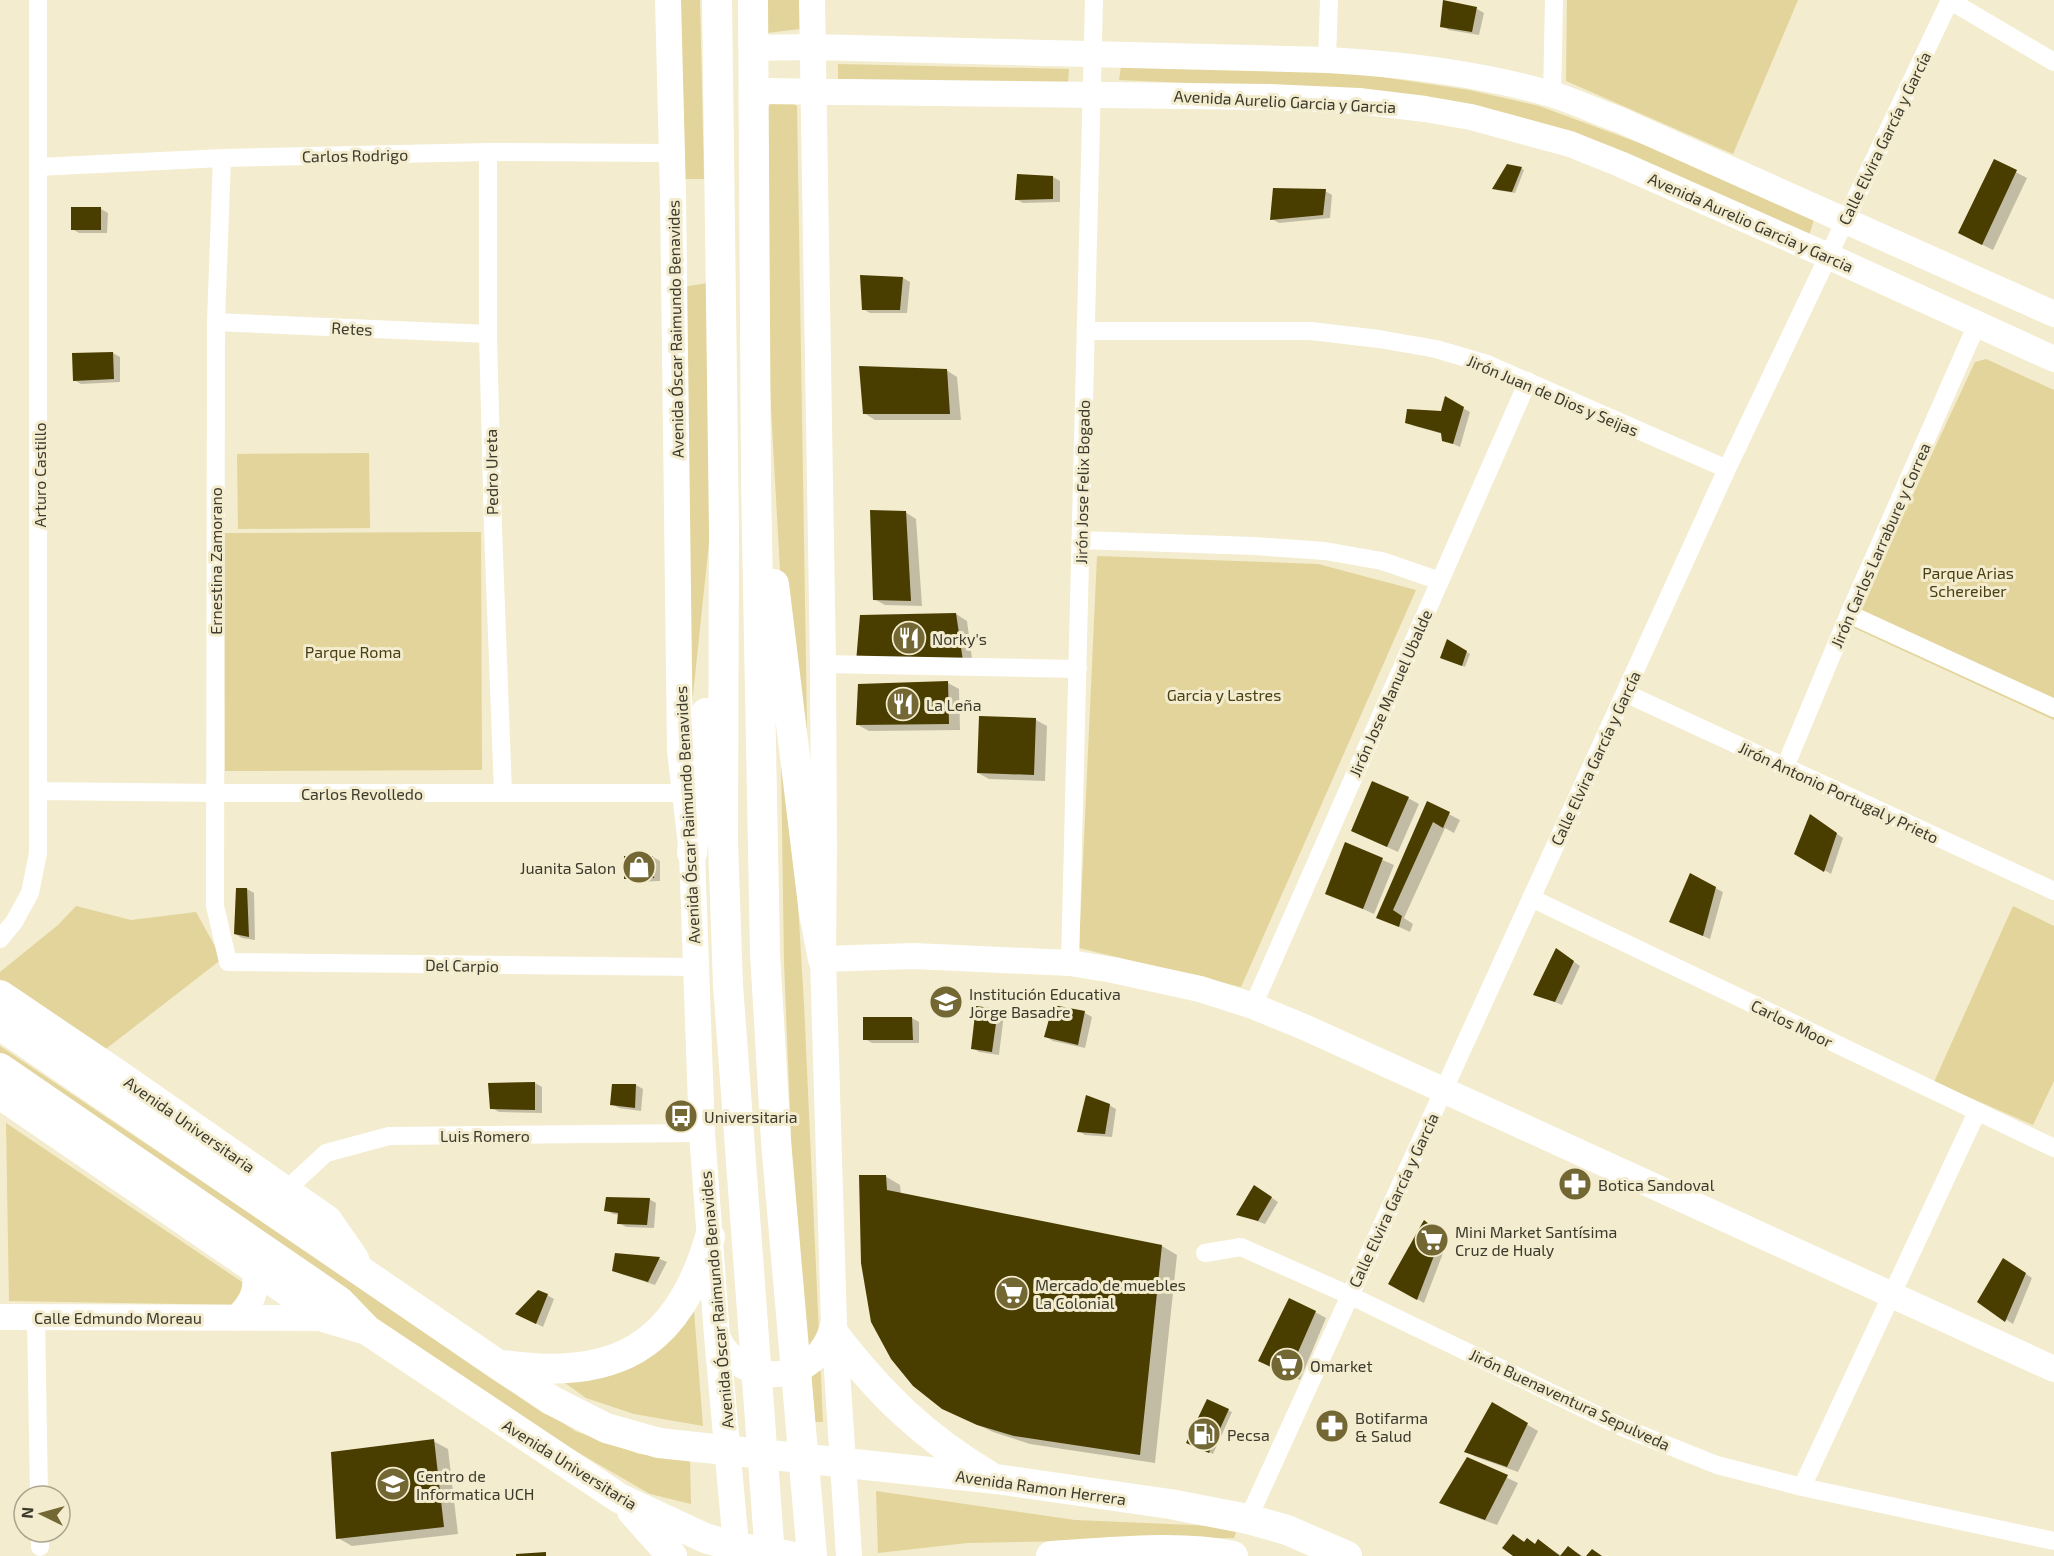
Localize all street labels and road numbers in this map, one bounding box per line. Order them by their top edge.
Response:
street label: Calle Elvira García y García [1834,48,1934,228]
street label: Avenida Aurelio Garcia y Garcia [1173,86,1397,116]
street label: Carlos Rodrigo [302,145,408,165]
street label: Avenida Aurelio Garcia y Garcia [1646,168,1856,276]
street label: Avenida Óscar Raimundo Benavides [663,200,687,458]
street label: Retes [331,317,373,339]
street label: Jirón Juan de Dios y Seijas [1464,350,1641,441]
street label: Jirón Jose Felix Bogado [1071,400,1093,564]
street label: Arturo Castillo [30,422,49,528]
street label: Pedro Ureta [481,429,501,515]
street label: Jirón Carlos Larrabure y Correa [1826,440,1934,650]
street label: Ernestina Zamorano [206,487,225,635]
street label: Jirón Jose Manuel Ubalde [1345,607,1435,779]
street label: Calle Elvira García y García [1546,668,1644,848]
street label: Avenida Óscar Raimundo Benavides [671,686,703,944]
street label: Jirón Antonio Portugal y Prieto [1736,737,1942,847]
street label: Carlos Revolledo [301,784,423,803]
street label: Del Carpio [425,955,499,975]
street label: Carlos Moor [1748,995,1836,1051]
street label: Avenida Universitaria [121,1072,259,1176]
street label: Calle Elvira García y García [1344,1110,1442,1290]
street label: Luis Romero [440,1126,530,1145]
street label: Avenida Óscar Raimundo Benavides [695,1171,737,1429]
street label: Calle Edmundo Moreau [34,1308,202,1327]
street label: Jirón Buenaventura Sepulveda [1467,1344,1673,1454]
street label: Avenida Universitaria [499,1415,641,1513]
street label: Avenida Ramon Herrera [955,1466,1127,1508]

